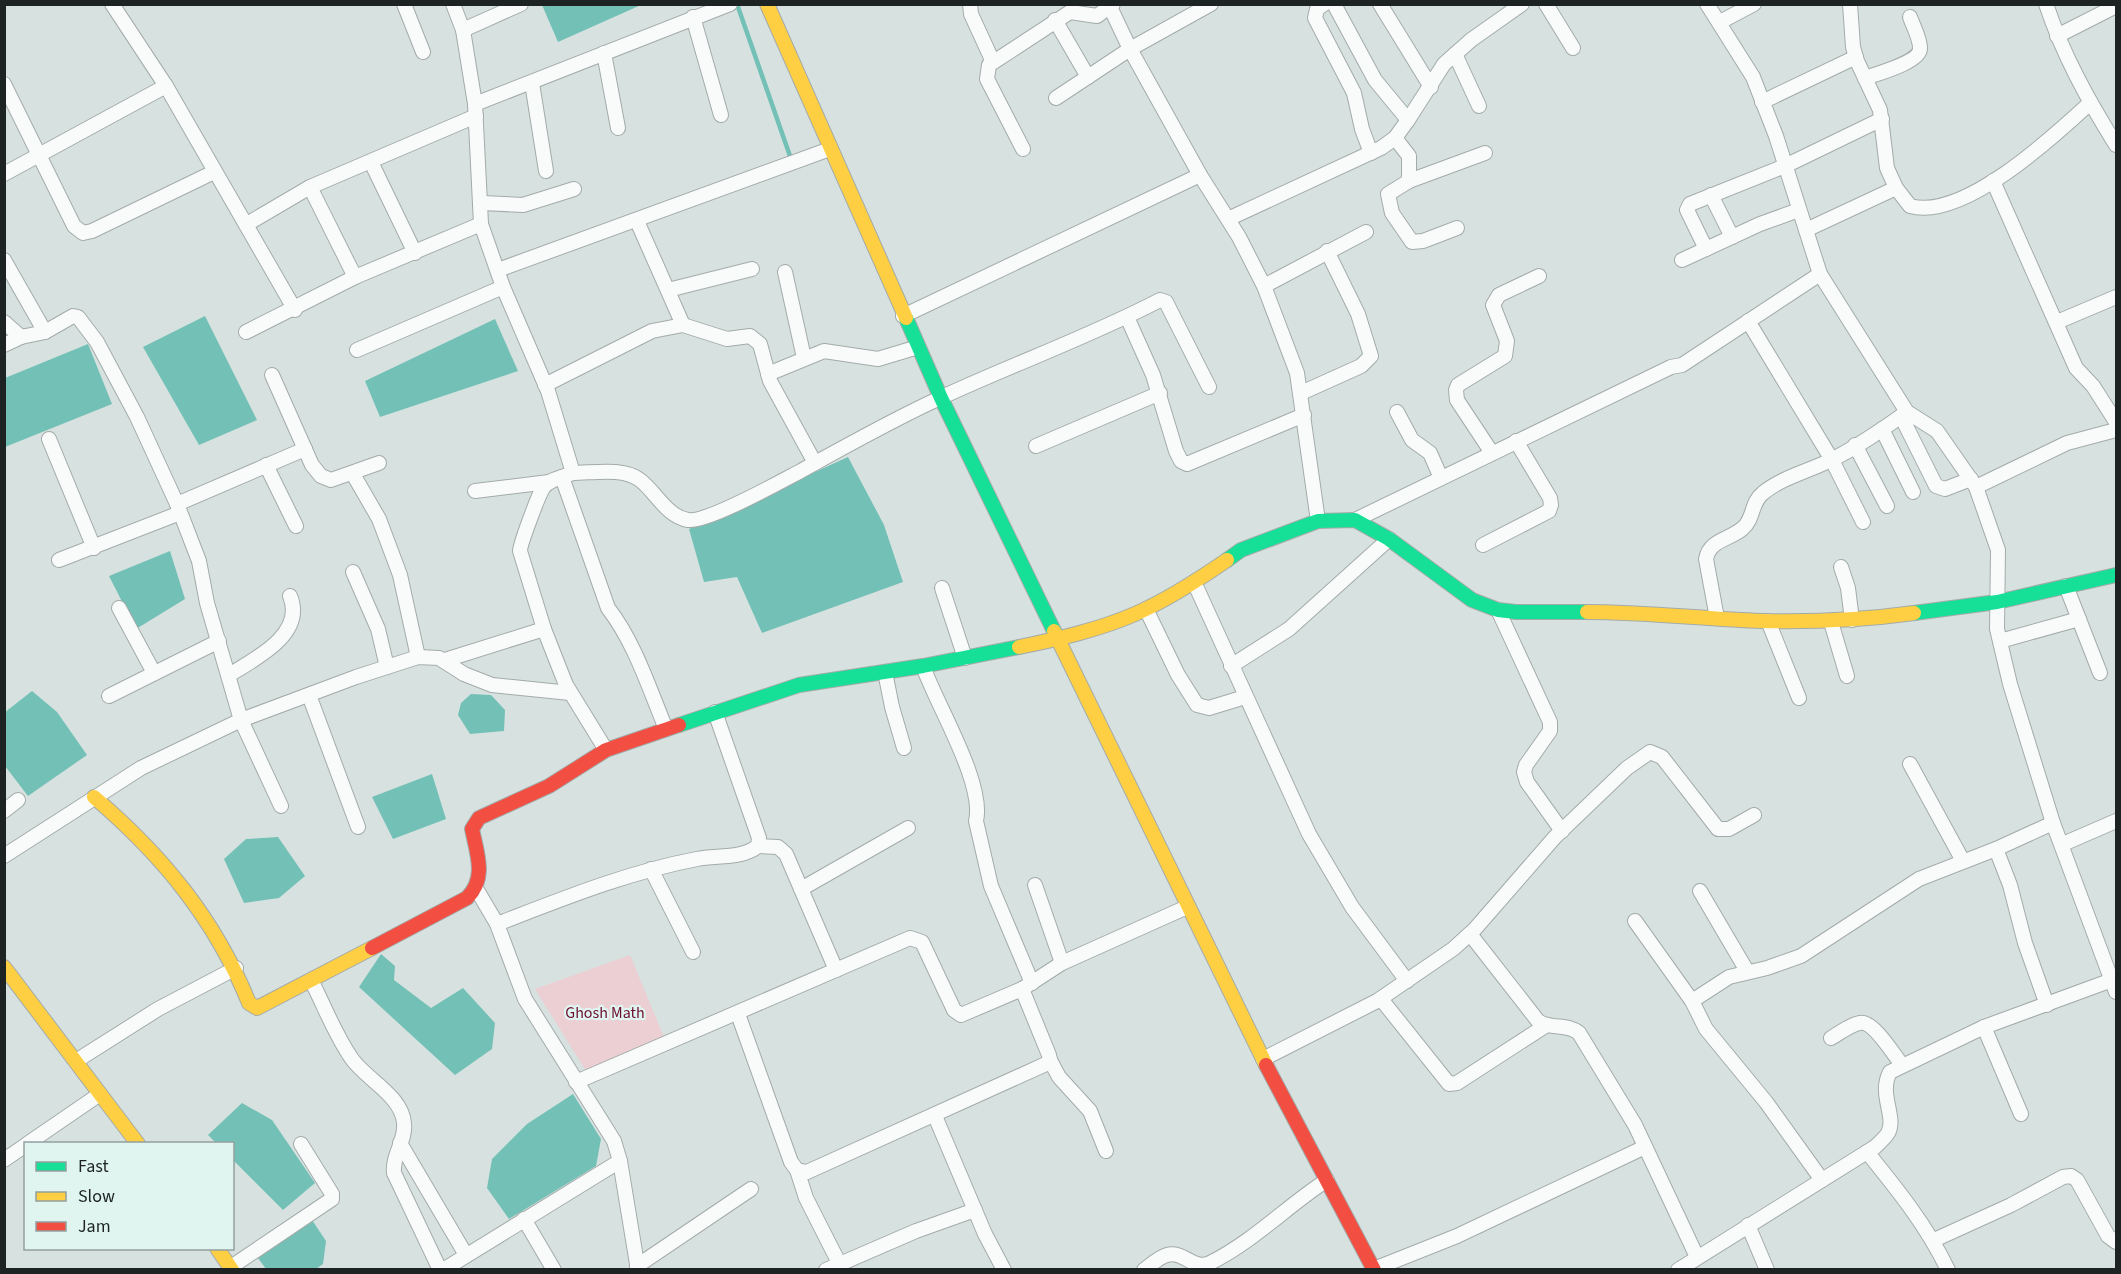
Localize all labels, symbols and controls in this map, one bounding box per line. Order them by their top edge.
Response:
park label: Ghosh Math [565,1002,645,1024]
legend [24,1142,234,1250]
text: Fast [78,1154,109,1179]
text: Slow [78,1184,115,1209]
text: Jam [78,1214,111,1239]

